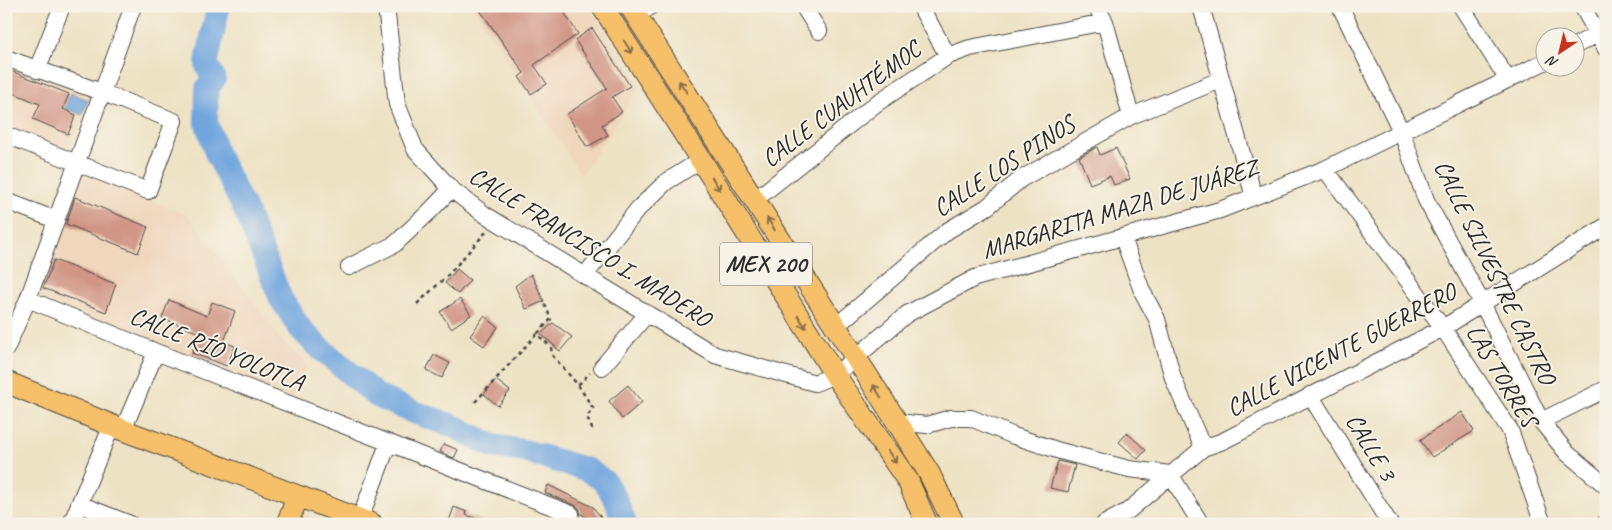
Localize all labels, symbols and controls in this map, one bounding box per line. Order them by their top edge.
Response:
north arrow [1534,28,1584,78]
street label: CALLE CUAUHTÉMOC [755,32,929,174]
one-way arrow [624,40,634,54]
text: N [1542,51,1561,72]
one-way arrow [678,81,688,95]
street label: CALLE LOS PINOS [927,107,1084,224]
street label: MARGARITA MAZA DE JUÁREZ [978,151,1265,266]
street label: CALLE SILVESTRE CASTRO [1427,155,1564,392]
street label: CALLE FRANCISCO I. MADERO [463,159,719,336]
one-way arrow [712,176,722,190]
one-way arrow [766,217,777,231]
road number: MEX 200 [720,242,812,286]
street label: CALLE VICENTE GUERRERO [1221,275,1464,424]
street label: CALLE RÍO YOLOTLA [125,300,310,399]
one-way arrow [797,314,807,328]
street label: LAS TORRES [1459,319,1547,437]
one-way arrow [872,384,882,398]
street label: CALLE 3 [1338,407,1404,488]
one-way arrow [887,450,897,464]

